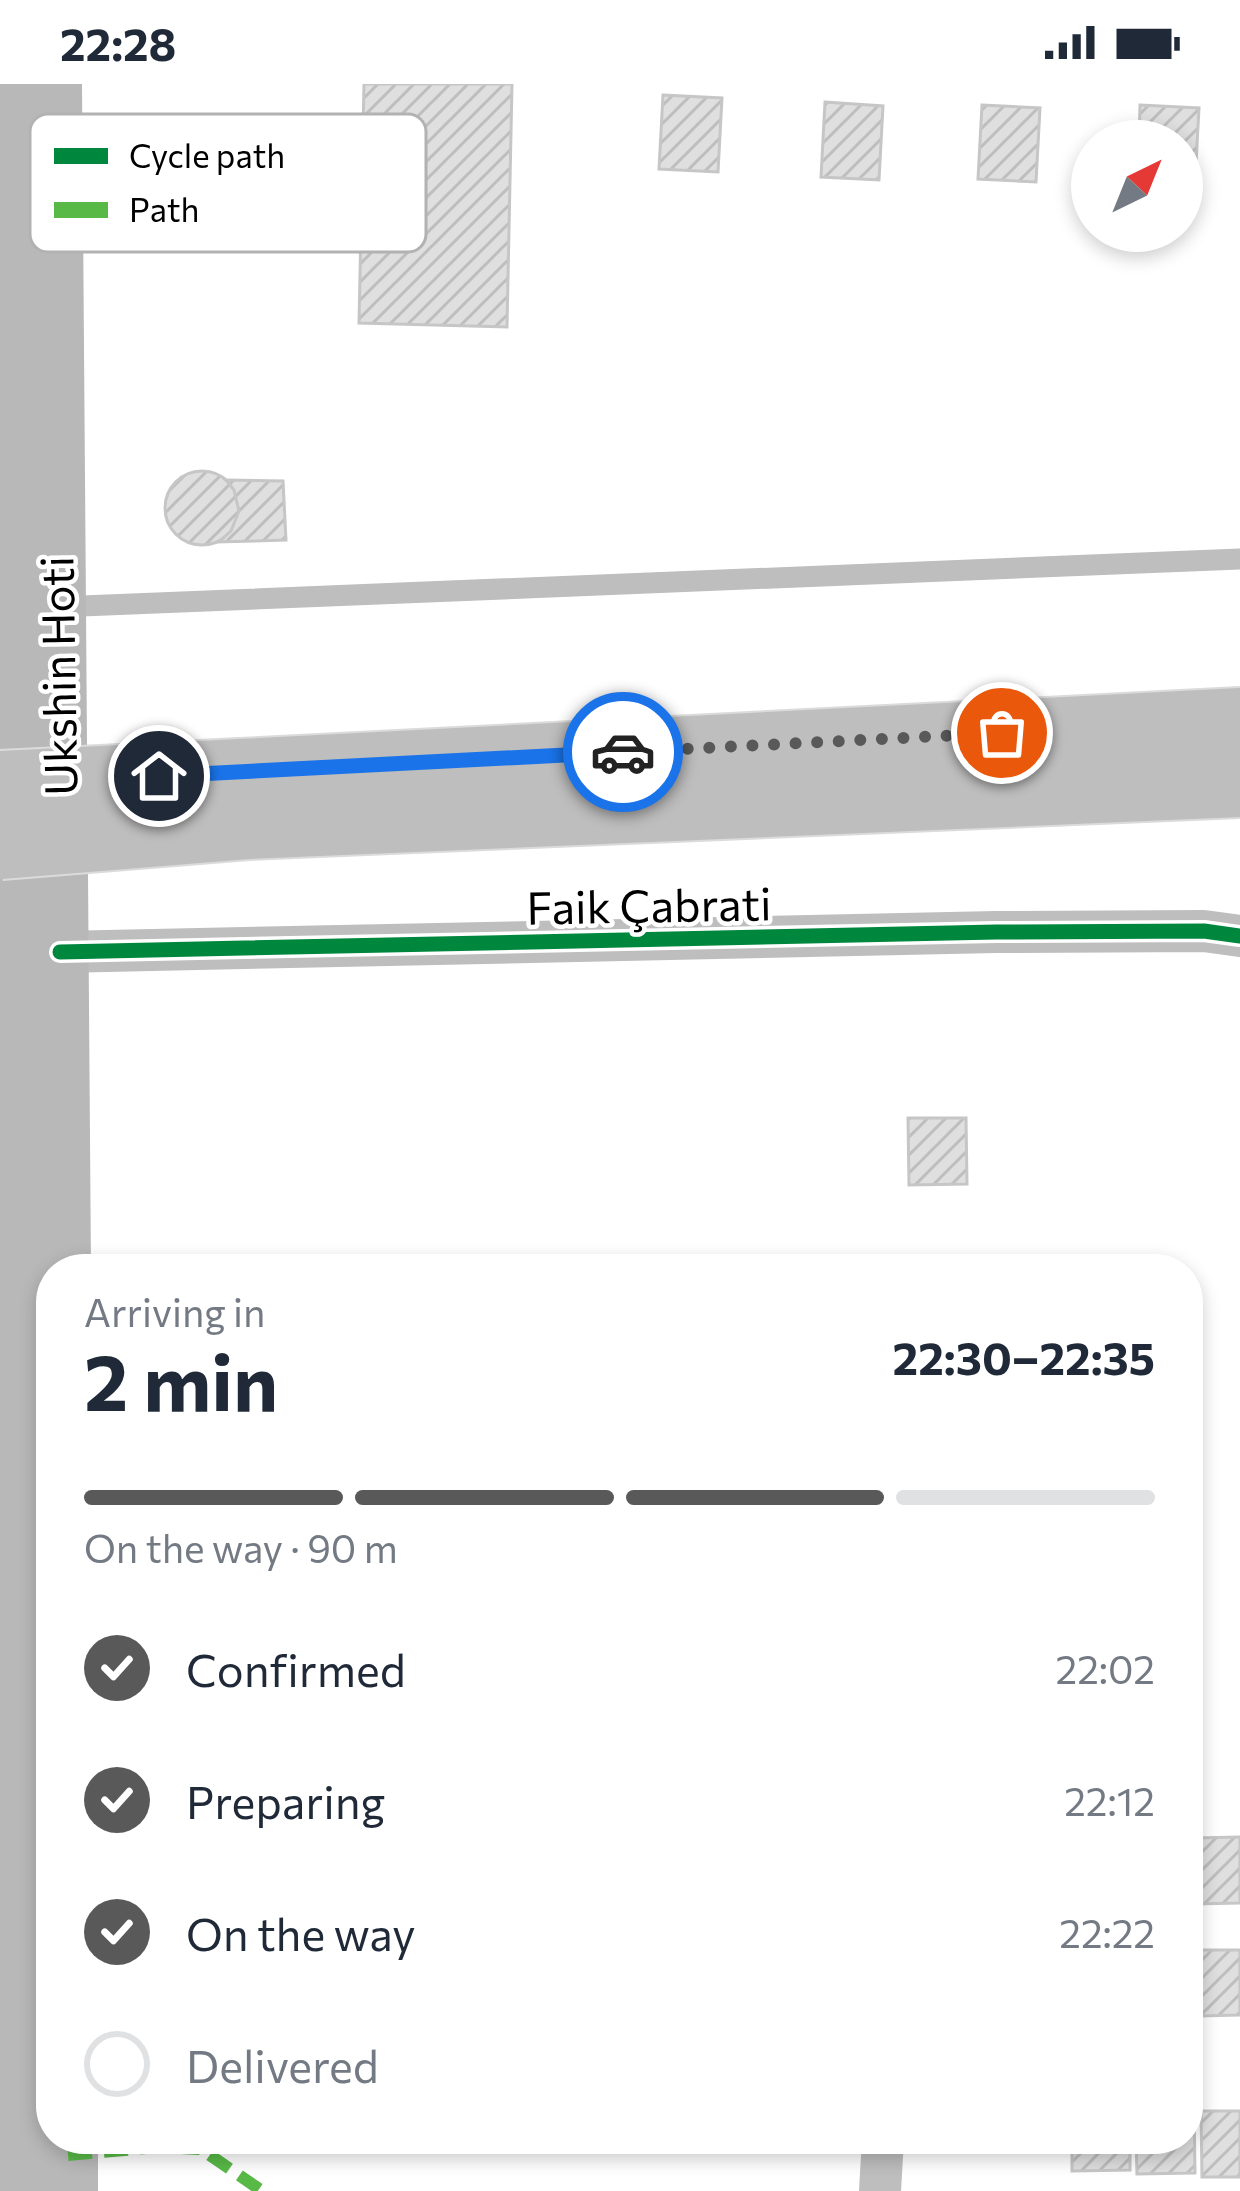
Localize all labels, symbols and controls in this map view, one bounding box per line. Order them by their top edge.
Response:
text: 22:28 [60,15,176,70]
legend [30,114,426,252]
north arrow [1071,120,1203,252]
map controls [1071,120,1203,252]
text: Cycle path [129,134,285,175]
text: Path [129,188,199,229]
street label: Ukshin Hoti [27,556,87,796]
pin [951,682,1053,784]
courier [563,692,683,812]
icon: bag [969,700,1035,766]
icon: car [590,719,656,785]
pin [108,725,210,827]
icon: home [126,743,192,809]
street label: Faik Çabrati [526,874,772,935]
text: Arriving in [84,1287,265,1335]
text: 22:30–22:35 [893,1329,1155,1384]
text: 2 min [84,1332,278,1427]
text: On the way · 90 m [84,1523,398,1571]
icon: check [84,1635,150,1701]
text: Confirmed [186,1641,406,1696]
text: 22:02 [1056,1644,1155,1692]
icon: check [84,1767,150,1833]
text: Preparing [186,1773,385,1828]
text: 22:12 [1064,1776,1155,1824]
icon: check [84,1899,150,1965]
text: On the way [186,1905,416,1960]
text: 22:22 [1059,1908,1155,1956]
text: Delivered [186,2037,379,2092]

